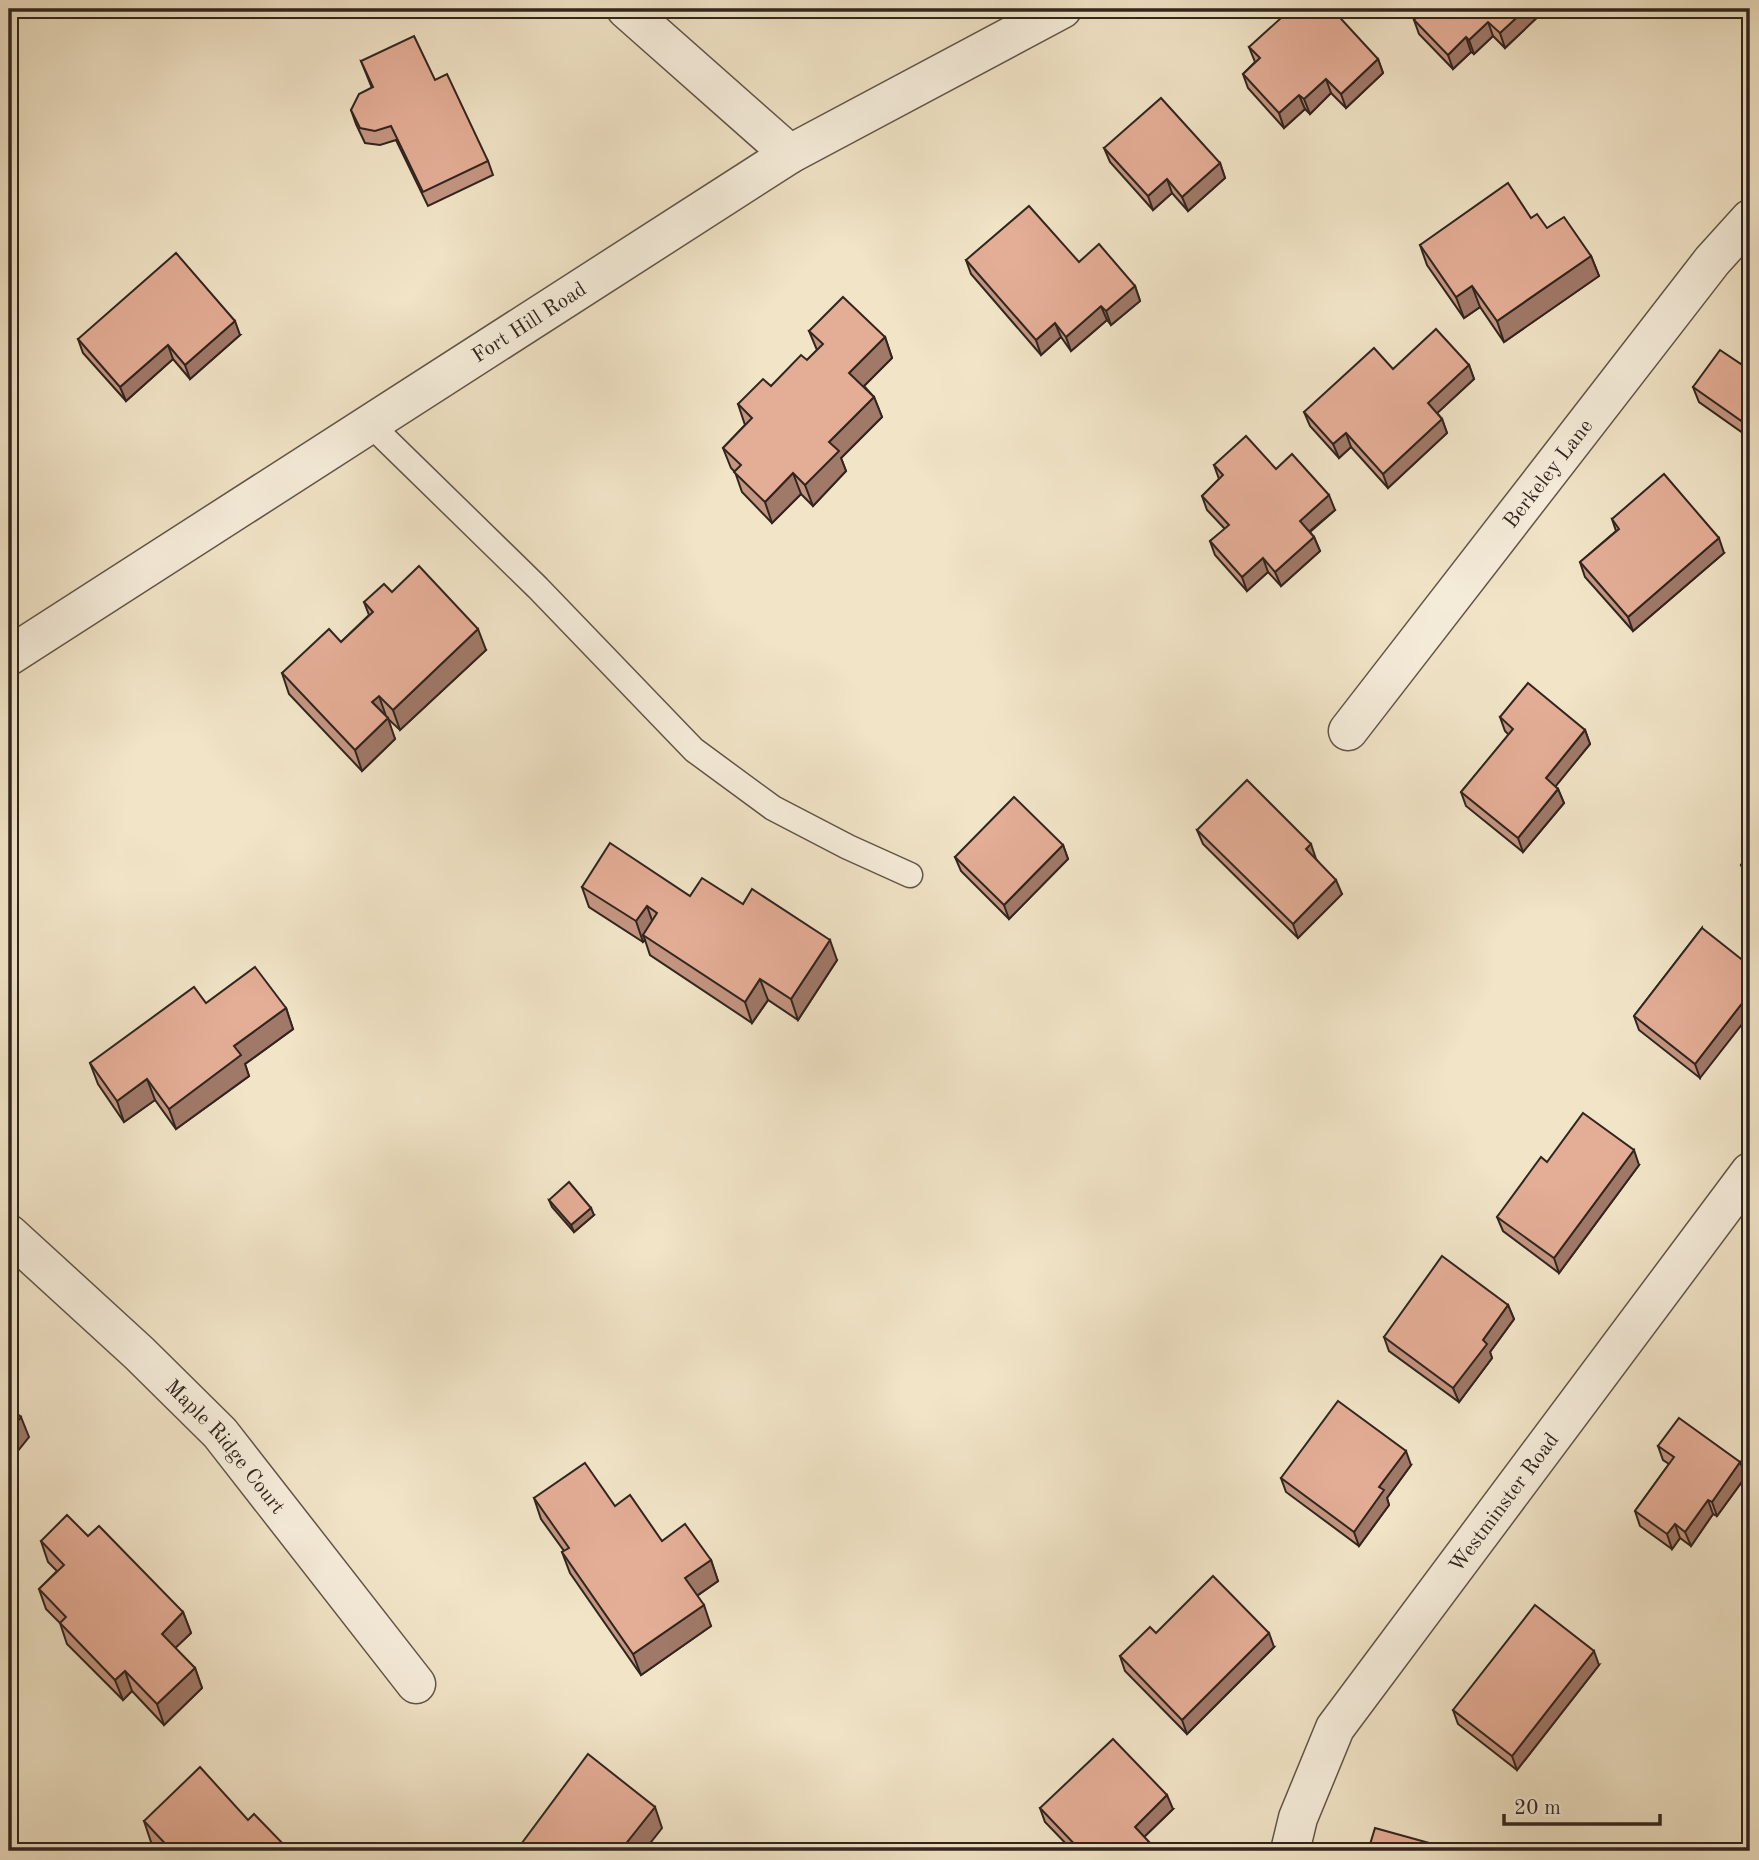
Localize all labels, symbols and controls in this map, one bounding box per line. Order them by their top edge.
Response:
street label: Fort Hill Road [469,279,591,367]
street label: Berkeley Lane [1500,416,1597,532]
street label: Maple Ridge Court [161,1377,288,1519]
street label: Westminster Road [1446,1430,1563,1577]
scale bar [1504,1783,1659,1827]
text: 20 m [1514,1798,1561,1819]

